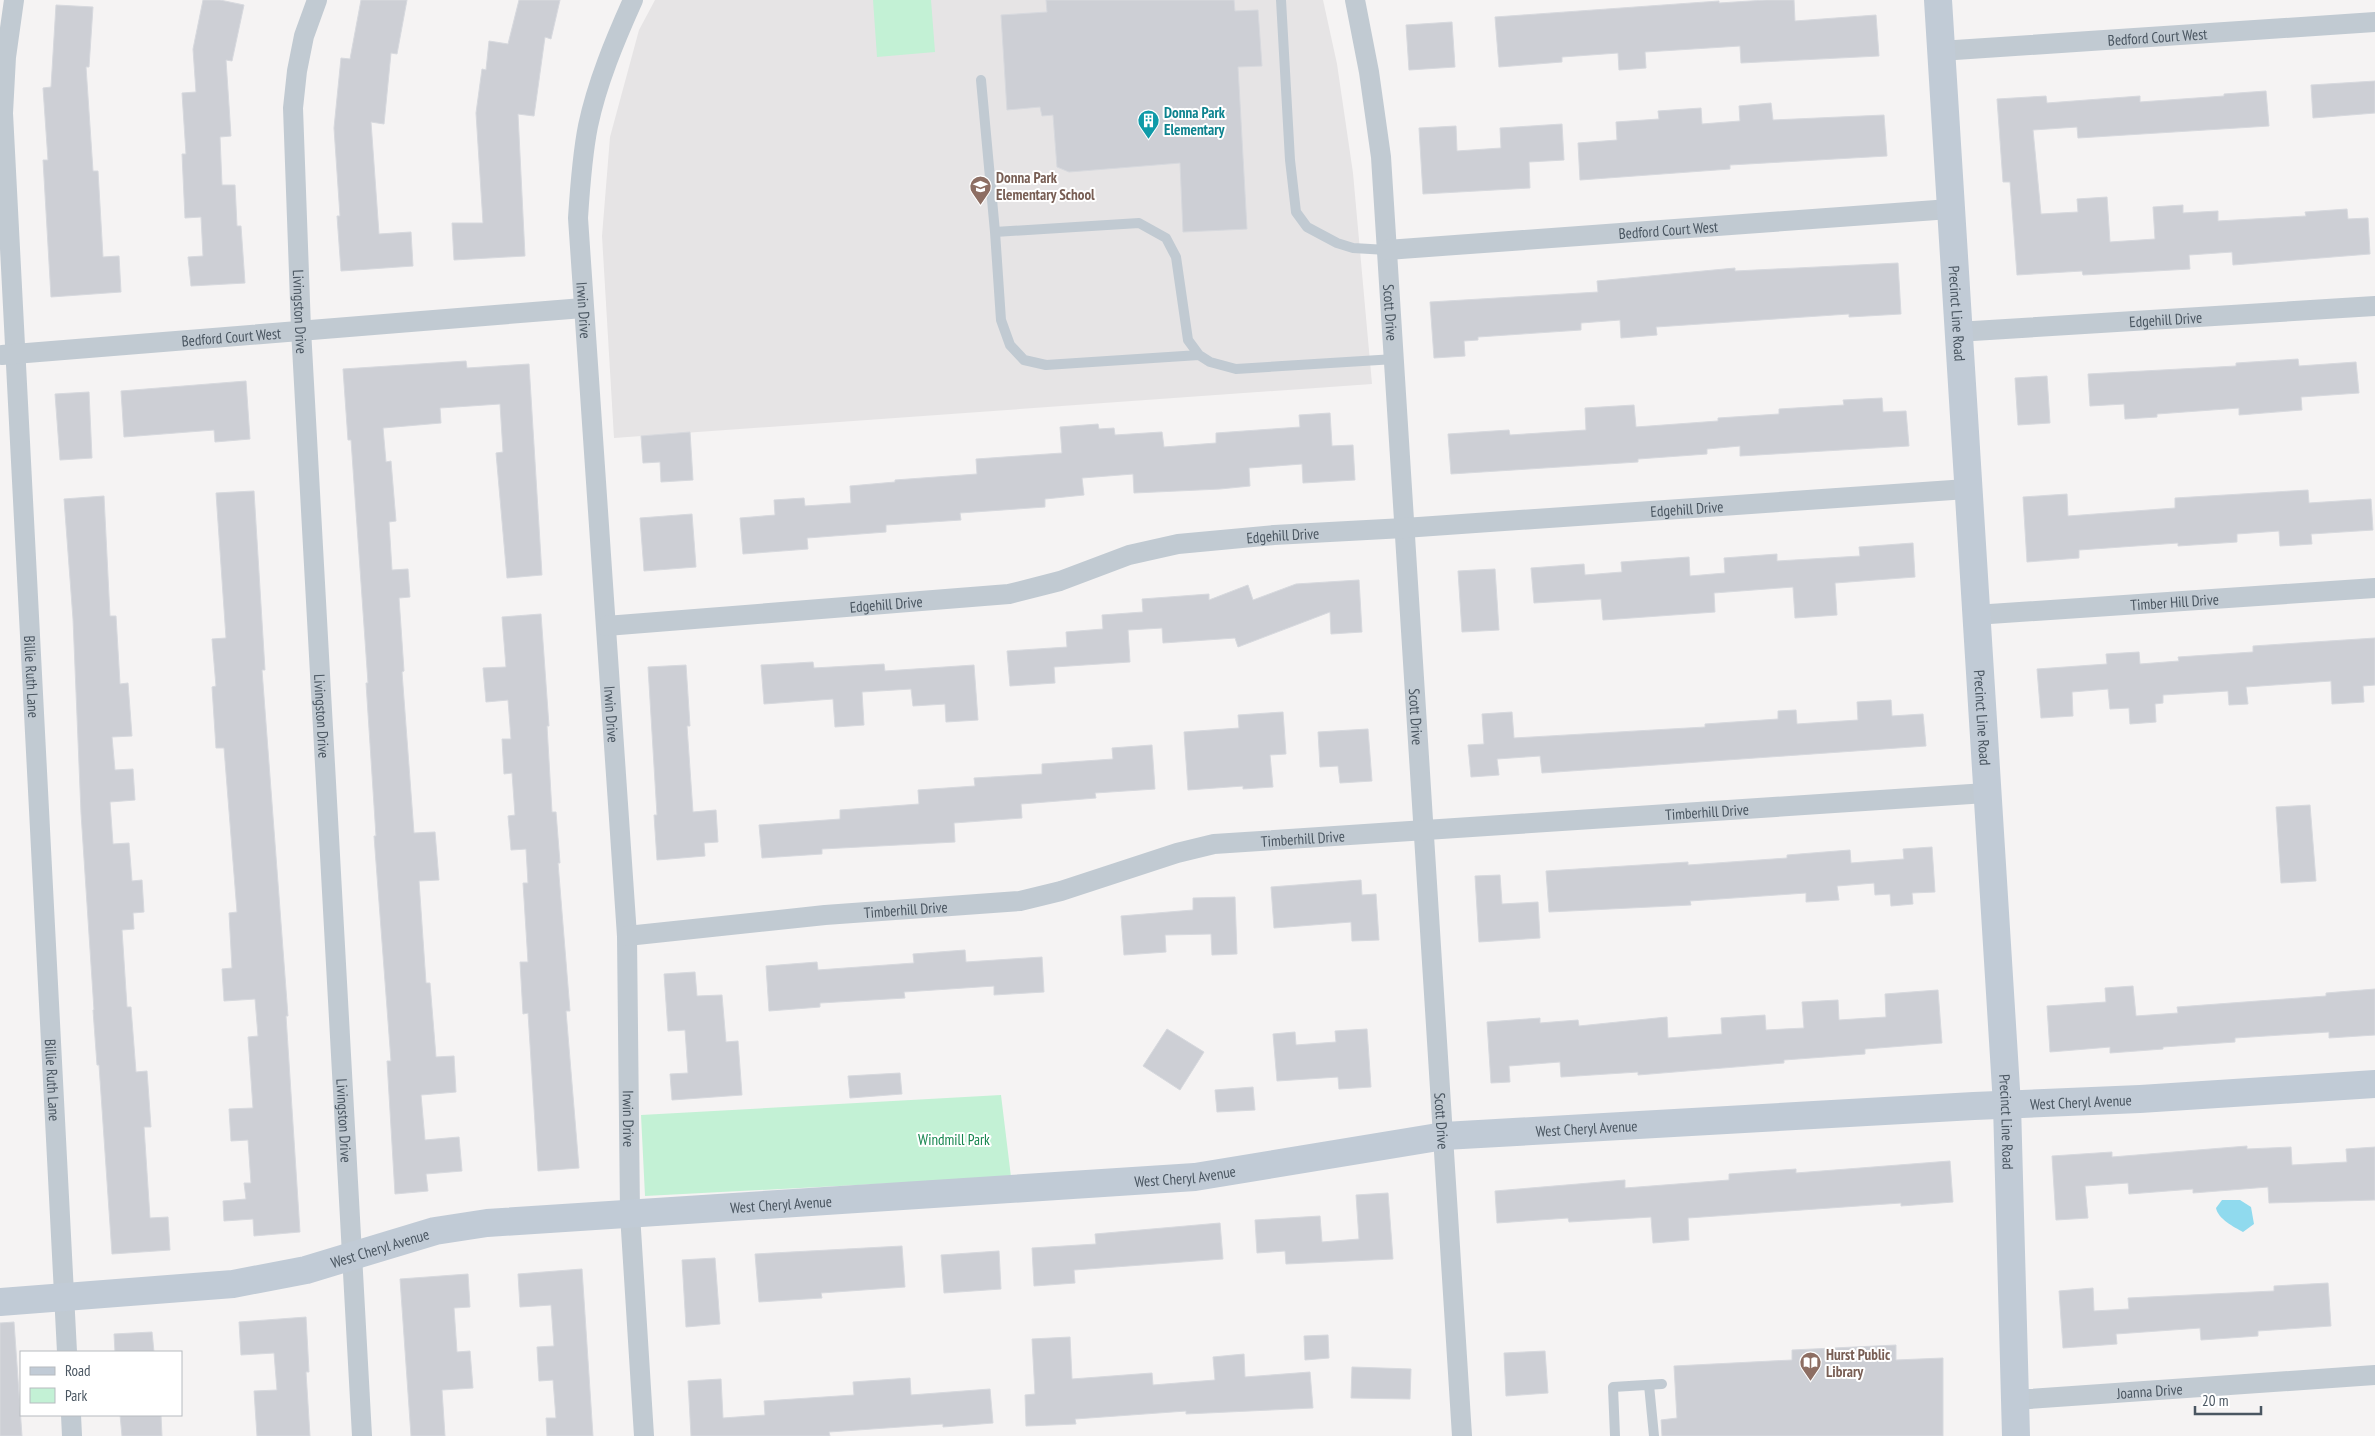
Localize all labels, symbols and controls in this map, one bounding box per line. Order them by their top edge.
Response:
street label: Bedford Court West [2107,24,2208,49]
place label: Donna Park Elementary [1164,103,1226,139]
building icon: Donna Park Elementary [1136,109,1160,140]
place label: Donna Park Elementary School [996,168,1095,204]
school or university icon: Donna Park Elementary School [968,174,992,205]
street label: Bedford Court West [1618,216,1719,243]
street label: Precinct Line Road [1945,265,1970,362]
street label: Livingston Drive [289,269,312,354]
street label: Irwin Drive [573,281,596,339]
street label: Scott Drive [1380,284,1402,341]
street label: Edgehill Drive [2129,307,2203,331]
street label: Bedford Court West [181,323,282,350]
street label: Edgehill Drive [1650,496,1724,520]
street label: Edgehill Drive [1245,523,1320,547]
street label: Timber Hill Drive [2130,589,2219,614]
street label: Edgehill Drive [849,591,923,616]
street label: Billie Ruth Lane [20,635,44,718]
street label: Precinct Line Road [1970,669,1995,766]
street label: Livingston Drive [311,673,334,759]
street label: Irwin Drive [600,685,623,743]
street label: Scott Drive [1405,688,1428,746]
street label: Timberhill Drive [1664,799,1749,824]
street label: Timberhill Drive [1260,826,1345,850]
street label: Timberhill Drive [863,897,948,922]
street label: Billie Ruth Lane [41,1038,65,1122]
street label: Precinct Line Road [1996,1074,2018,1170]
street label: Livingston Drive [333,1078,356,1163]
street label: Irwin Drive [619,1090,639,1147]
street label: West Cheryl Avenue [2030,1090,2132,1113]
street label: Scott Drive [1431,1092,1453,1150]
street label: West Cheryl Avenue [1535,1116,1638,1140]
park label: Windmill Park [918,1130,990,1149]
street label: West Cheryl Avenue [1134,1161,1237,1190]
street label: West Cheryl Avenue [730,1191,832,1217]
street label: West Cheryl Avenue [328,1224,431,1272]
place label: Hurst Public Library [1826,1345,1891,1381]
legend [20,1351,182,1416]
library icon: Hurst Public Library [1798,1351,1822,1382]
text: Road [65,1361,91,1380]
street label: Joanna Drive [2115,1379,2183,1402]
scale bar [2195,1384,2261,1416]
text: Park [65,1386,87,1405]
text: 20 m [2202,1391,2228,1410]

